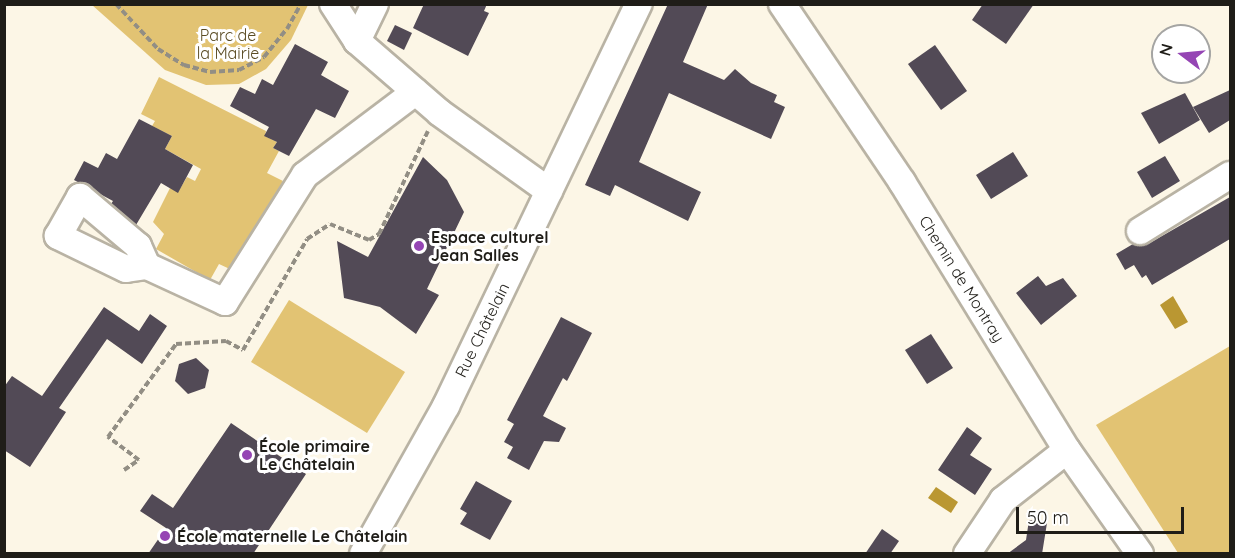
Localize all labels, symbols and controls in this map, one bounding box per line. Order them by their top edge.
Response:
north arrow [1151,24,1211,84]
park label: Parc de la Mairie [197,25,259,63]
text: N [1154,41,1177,58]
street label: Chemin de Montray [915,212,1009,346]
place label: Espace culturel Jean Salles [431,227,548,265]
marker: Espace culturel Jean Salles [412,239,426,253]
street label: Rue Châtelain [451,280,513,380]
place label: École primaire Le Châtelain [259,436,370,474]
marker: École primaire Le Châtelain [240,448,254,462]
scale bar [1019,495,1187,533]
text: 50 m [1027,506,1069,529]
place label: École maternelle Le Châtelain [177,526,408,546]
marker: École maternelle Le Châtelain [158,529,172,543]

